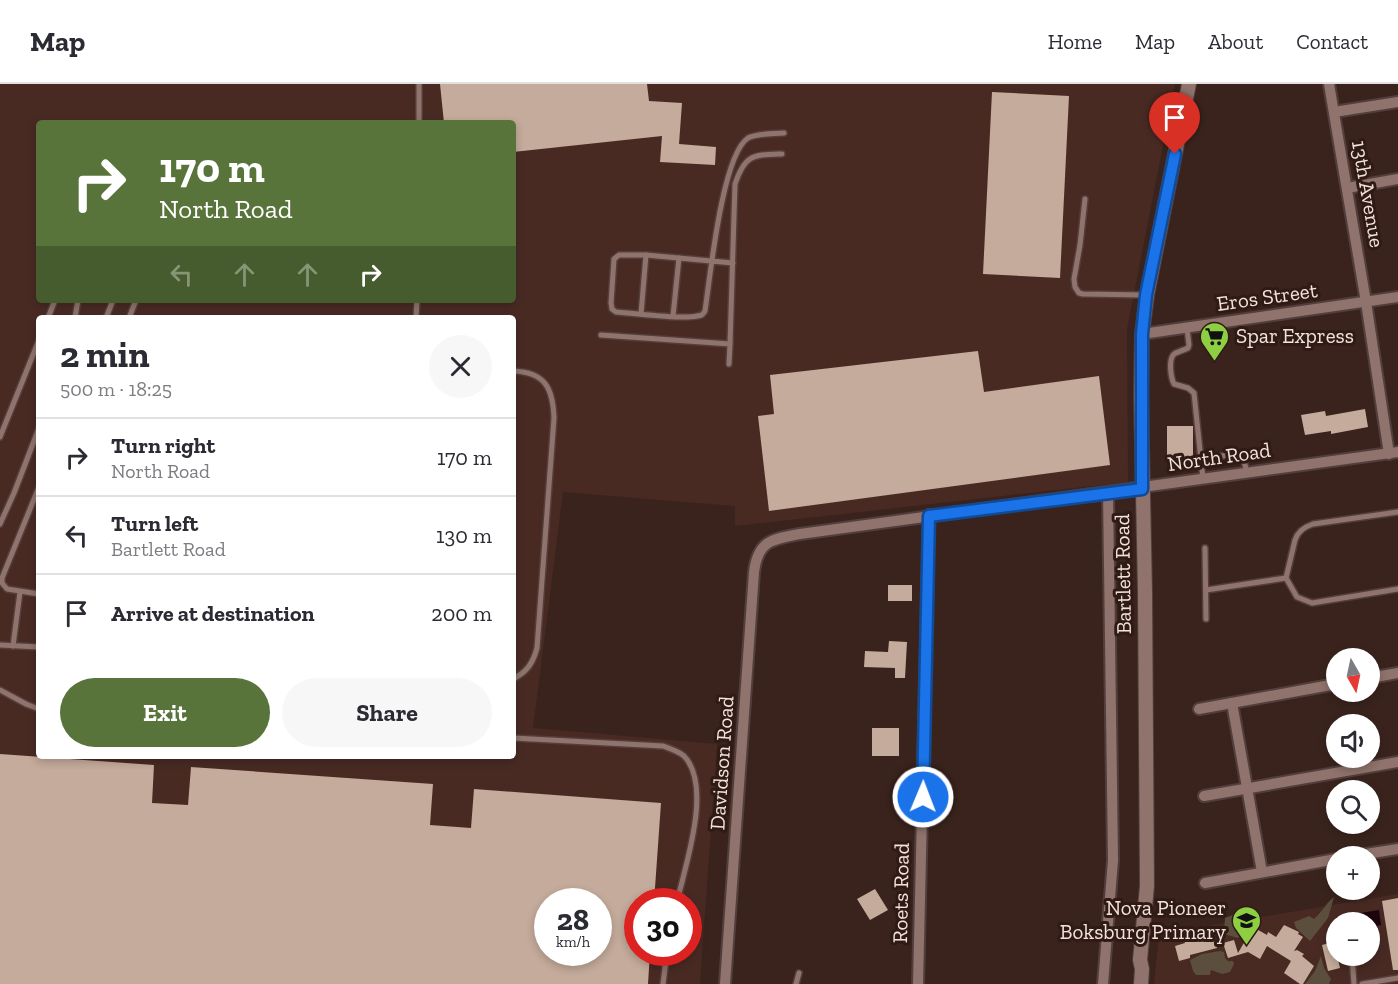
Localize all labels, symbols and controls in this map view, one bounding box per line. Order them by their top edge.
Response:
text: Map [30,25,85,58]
text: Home [1048,29,1102,54]
text: Map [1135,29,1175,54]
text: About [1208,29,1263,54]
text: Contact [1296,29,1368,54]
pin [1149,92,1200,154]
icon: arrive [1158,101,1191,134]
street label: 13th Avenue [1347,138,1390,250]
text: 170 m [159,142,265,193]
icon: right [60,144,138,222]
text: North Road [159,193,293,225]
icon: left [165,258,198,291]
icon: ahead [228,258,261,291]
icon: ahead [291,258,324,291]
icon: right [354,258,387,291]
street label: Eros Street [1215,277,1319,316]
supermarket icon: Spar Express [1199,320,1231,362]
place label: Spar Express [1236,323,1354,348]
text: 2 min [60,333,150,376]
button: close [429,335,492,398]
text: 500 m · 18:25 [60,377,172,401]
text: Turn right [111,432,215,459]
street label: North Road [1166,437,1273,476]
icon: right [60,441,93,474]
text: 170 m [437,444,492,471]
text: North Road [111,459,210,483]
text: Turn left [111,510,198,537]
street label: Bartlett Road [1109,513,1136,634]
icon: left [60,519,93,552]
text: 130 m [436,522,492,549]
text: Bartlett Road [111,537,226,561]
icon: arrive [60,597,93,630]
text: Arrive at destination [111,600,314,627]
text: 200 m [431,600,492,627]
north arrow [1326,648,1380,702]
map controls [1326,648,1380,966]
button: Exit [60,678,270,747]
button: Share [282,678,492,747]
street label: Davidson Road [704,695,739,831]
button: sound [1326,714,1380,768]
position arrow [891,765,955,829]
button: search [1326,780,1380,834]
street label: Roets Road [887,842,914,943]
button: + [1326,846,1380,900]
speed limit sign: 30 [624,888,702,966]
place label: Nova Pioneer Boksburg Primary [1060,895,1226,944]
text: 28 [557,902,589,938]
school or university icon: Nova Pioneer Boksburg Primary [1231,904,1263,946]
button: − [1326,912,1380,966]
text: km/h [556,933,590,951]

